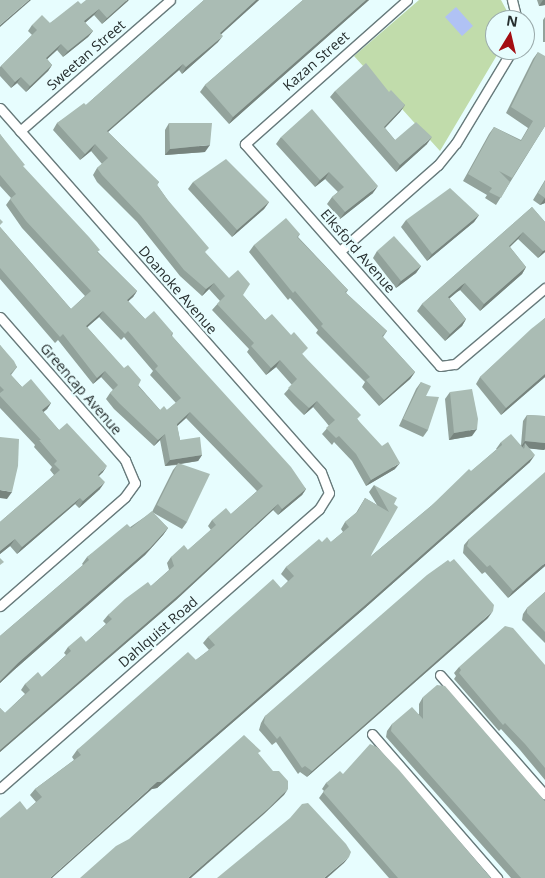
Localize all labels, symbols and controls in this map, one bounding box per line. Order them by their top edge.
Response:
north arrow [485,10,535,60]
text: N [505,10,519,31]
street label: Sweetan Street [43,16,129,94]
street label: Kazan Street [280,28,352,94]
street label: Elksford Avenue [317,206,399,296]
street label: Doanoke Avenue [135,243,221,337]
street label: Greencap Avenue [37,340,125,438]
street label: Dahlquist Road [115,593,201,671]

